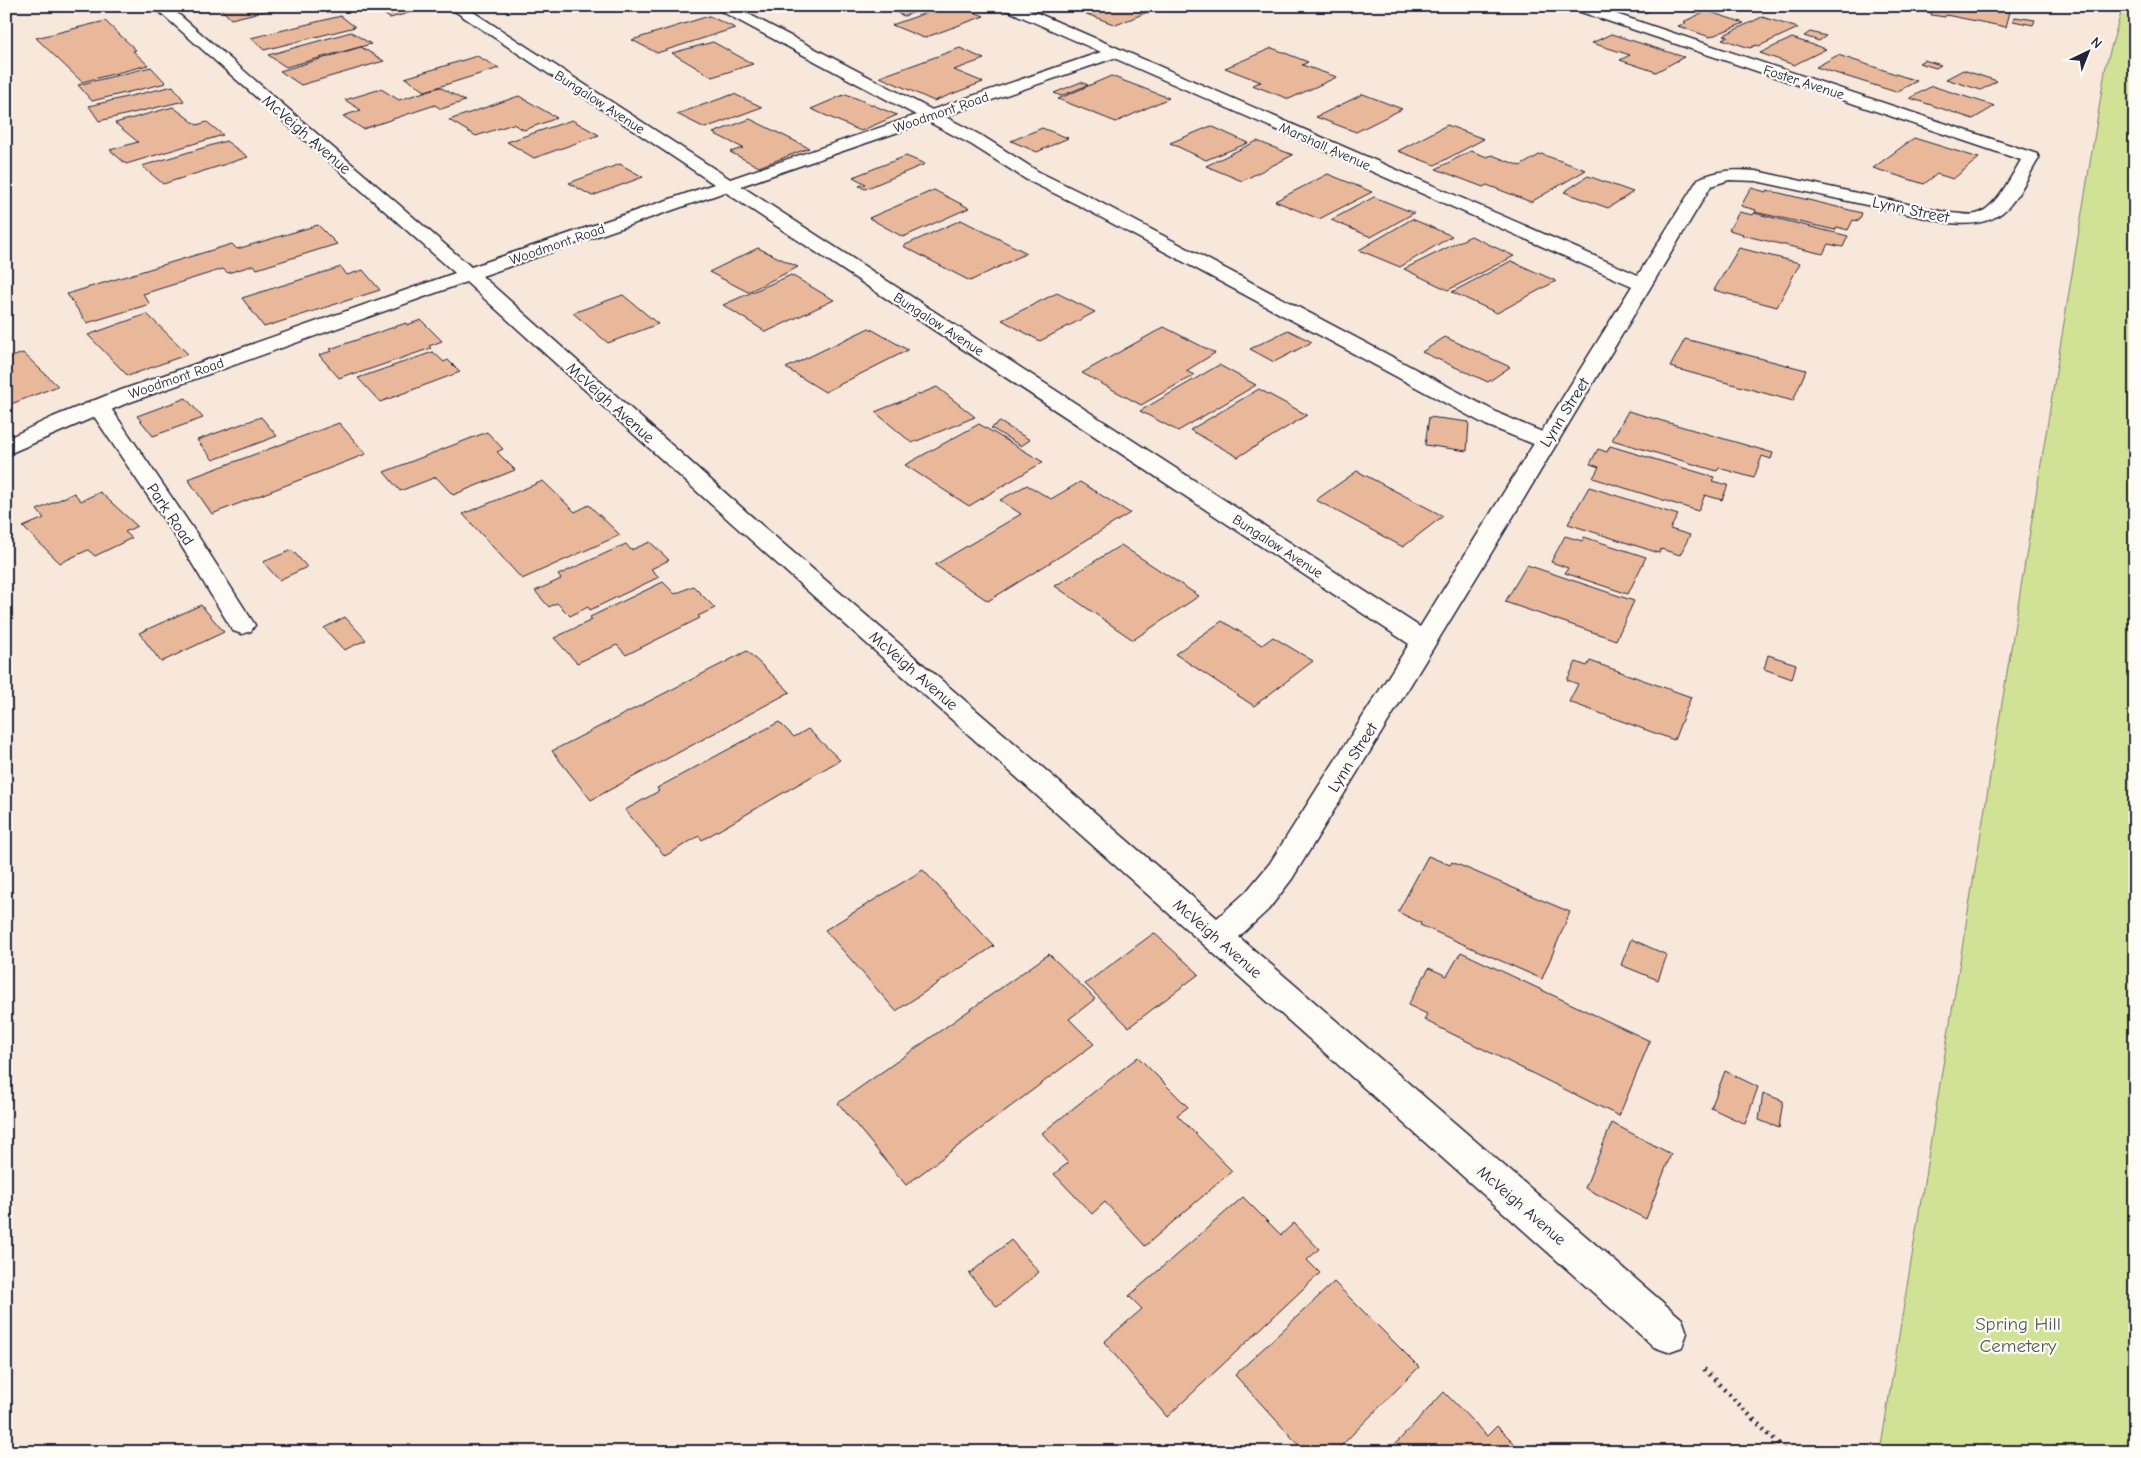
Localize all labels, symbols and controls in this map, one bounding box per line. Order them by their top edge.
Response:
north arrow [2064,28,2114,78]
text: N [2087,34,2106,52]
street label: Foster Avenue [1761,61,1846,104]
street label: Bungalow Avenue [551,67,648,138]
street label: Woodmont Road [891,88,991,137]
street label: McVeigh Avenue [258,91,354,178]
street label: Marshall Avenue [1276,119,1373,174]
street label: Lynn Street [1871,193,1951,227]
street label: Woodmont Road [507,220,607,269]
street label: Bungalow Avenue [890,289,987,360]
street label: Woodmont Road [126,354,226,403]
street label: McVeigh Avenue [563,359,658,447]
street label: Lynn Street [1536,374,1593,450]
street label: Park Road [143,480,197,549]
street label: Bungalow Avenue [1229,511,1326,582]
street label: McVeigh Avenue [865,627,961,714]
street label: Lynn Street [1324,719,1381,795]
street label: McVeigh Avenue [1169,895,1265,982]
street label: McVeigh Avenue [1473,1162,1569,1249]
park label: Spring Hill Cemetery [1975,1313,2061,1357]

